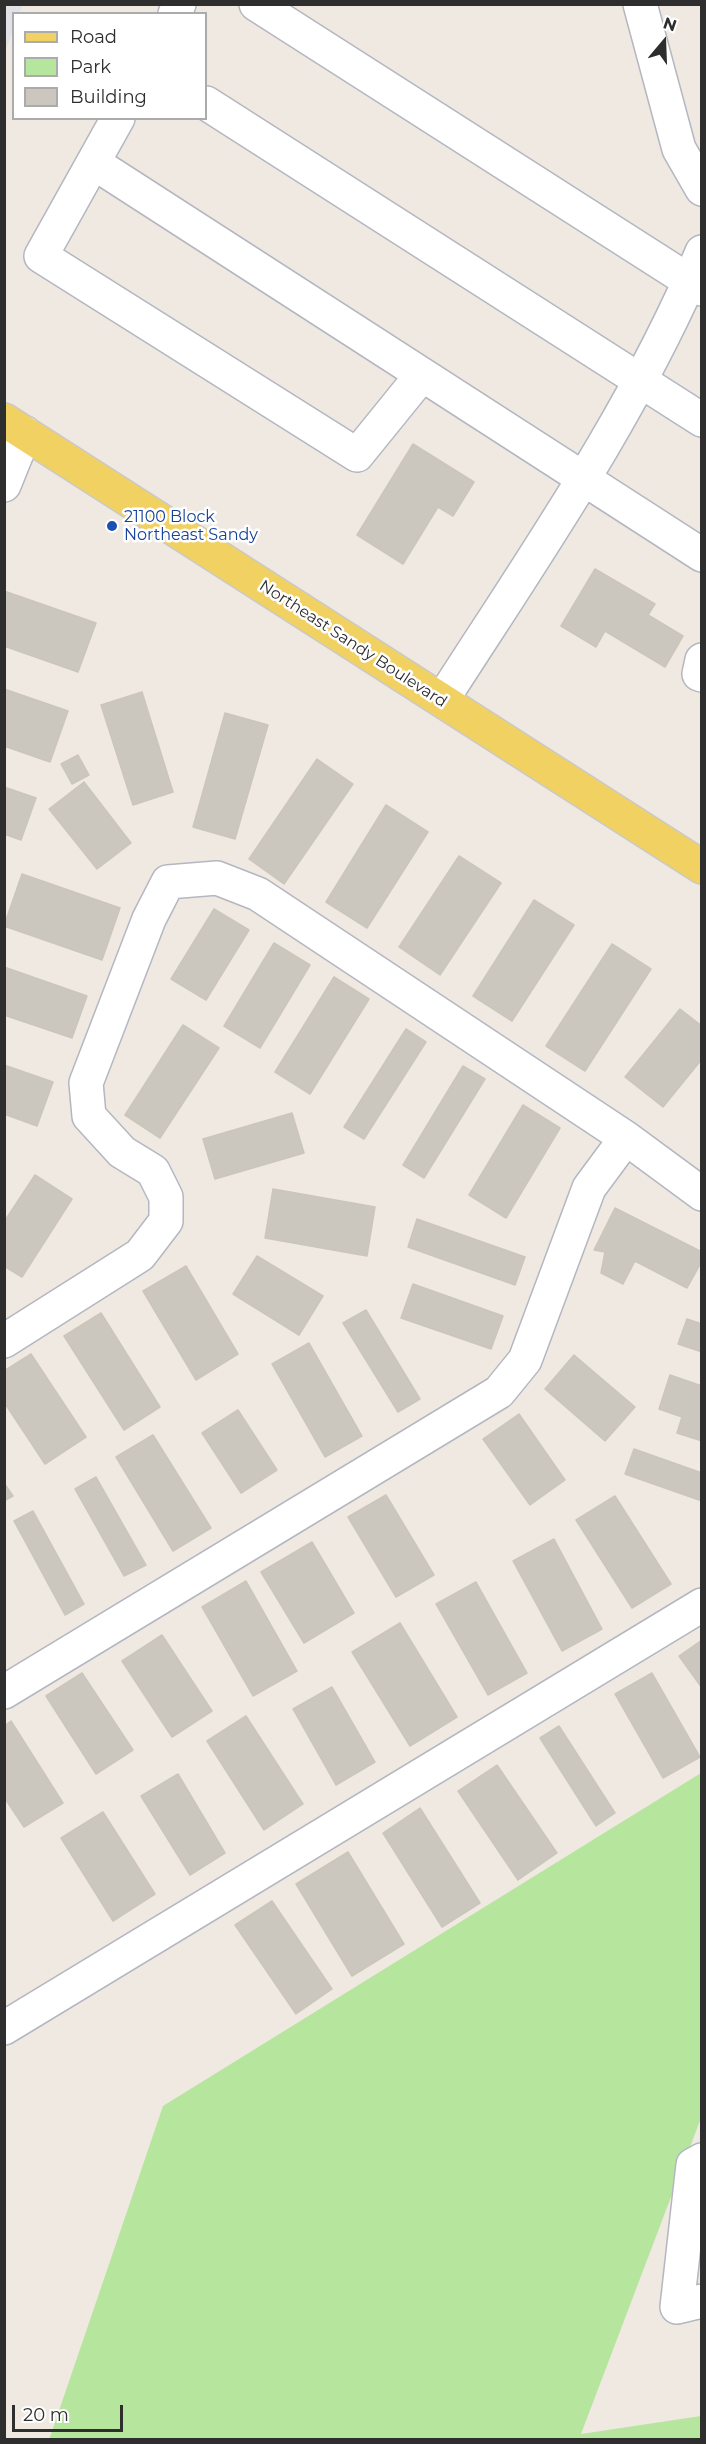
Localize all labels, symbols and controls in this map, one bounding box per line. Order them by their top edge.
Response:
legend [12,12,207,120]
north arrow [634,12,694,72]
text: N [661,13,679,36]
text: Road [70,26,117,48]
text: Park [70,56,111,78]
text: Building [70,86,147,108]
place label: 21100 Block Northeast Sandy [124,507,258,545]
marker: 21100 Block Northeast Sandy [105,519,119,533]
street label: Northeast Sandy Boulevard [256,576,450,712]
scale bar [15,2393,126,2431]
text: 20 m [23,2404,69,2426]

